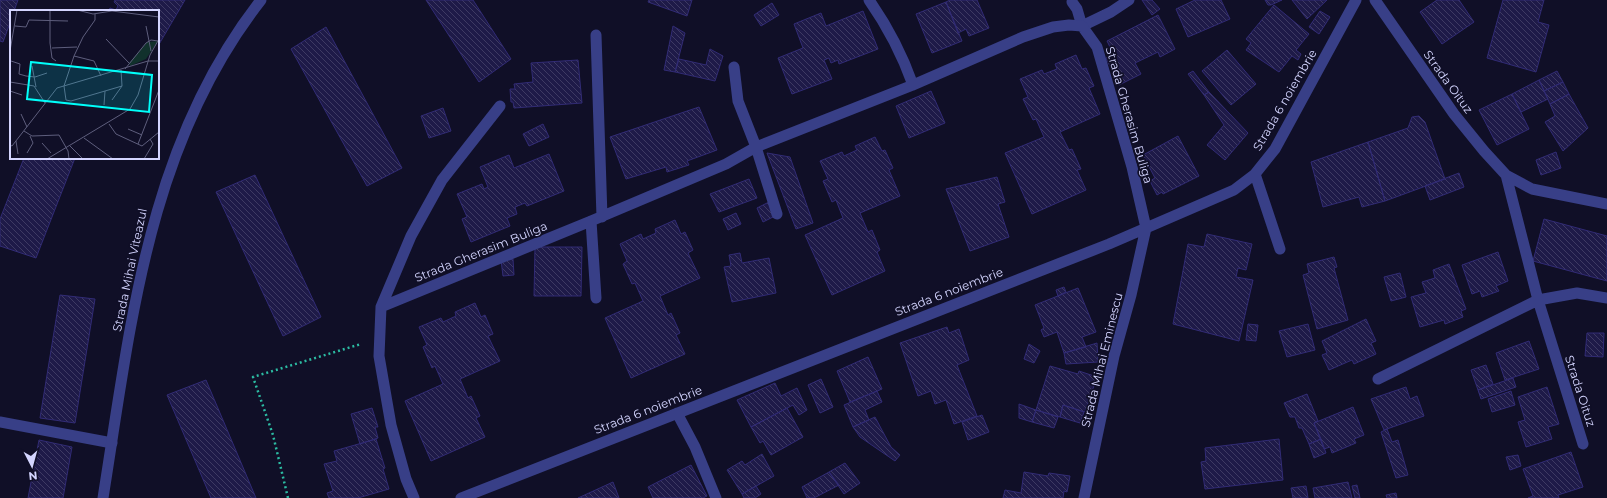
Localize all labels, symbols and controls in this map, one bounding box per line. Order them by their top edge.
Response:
inset map [10,10,159,159]
street label: Strada Gherasim Buliga [1103,45,1156,185]
street label: Strada 6 noiembrie [1249,46,1320,153]
street label: Strada Oituz [1421,47,1476,116]
street label: Strada Mihai Viteazul [109,207,150,333]
street label: Strada Gherasim Buliga [412,218,549,285]
street label: Strada 6 noiembrie [893,264,1005,319]
street label: Strada Mihai Eminescu [1078,291,1126,429]
street label: Strada Oituz [1562,353,1599,428]
street label: Strada 6 noiembrie [592,382,704,437]
north arrow [12,446,52,486]
text: N [28,469,38,483]

